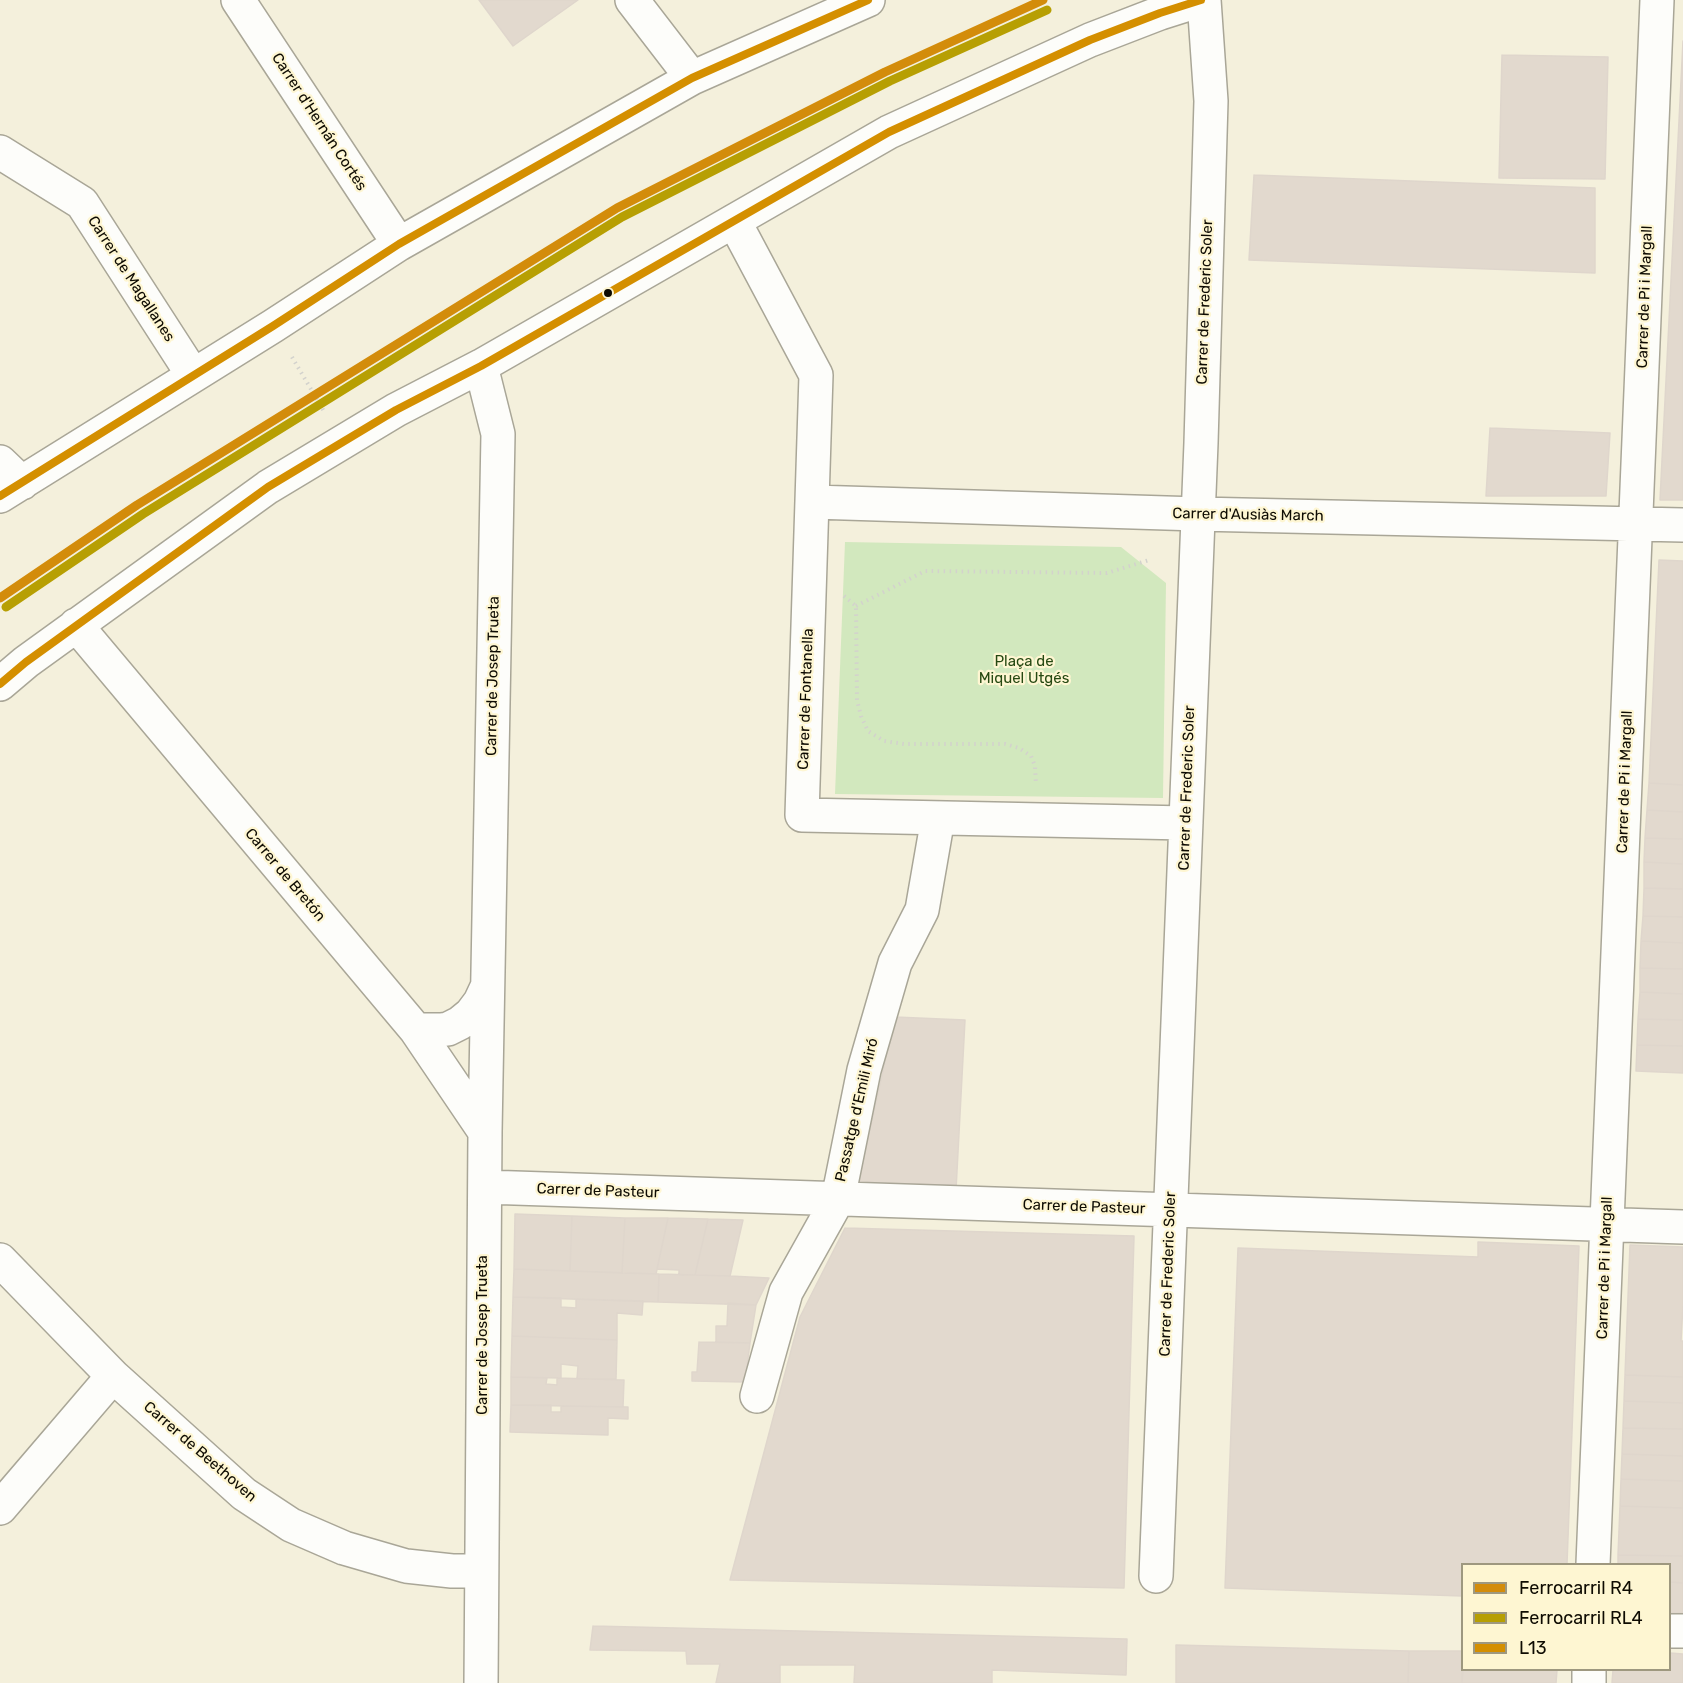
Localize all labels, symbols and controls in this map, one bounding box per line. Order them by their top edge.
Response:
street label: Carrer d'Hernán Cortés [268,50,370,194]
street label: Carrer de Magallanes [84,213,178,345]
street label: Carrer de Frederic Soler [1193,219,1217,385]
street label: Carrer de Pi i Margall [1634,225,1656,369]
unlabelled marker [602,287,614,299]
street label: Carrer d'Ausiàs March [1172,505,1324,525]
street label: Carrer de Josep Trueta [483,596,503,756]
street label: Carrer de Fontanella [795,628,817,770]
park label: Plaça de Miquel Utgés [979,653,1069,688]
street label: Carrer de Frederic Soler [1175,705,1199,871]
street label: Carrer de Pi i Margall [1614,710,1636,854]
street label: Carrer de Bretón [241,825,329,925]
street label: Passatge d'Emili Miró [832,1036,882,1184]
street label: Carrer de Pasteur [536,1180,660,1202]
street label: Carrer de Frederic Soler [1156,1191,1180,1357]
street label: Carrer de Pasteur [1022,1196,1146,1218]
street label: Carrer de Pi i Margall [1594,1196,1616,1340]
street label: Carrer de Josep Trueta [474,1255,492,1415]
street label: Carrer de Beethoven [140,1398,260,1506]
legend [1461,1563,1671,1671]
text: Ferrocarril R4 [1519,1577,1633,1599]
text: Ferrocarril RL4 [1519,1607,1643,1629]
text: L13 [1519,1637,1546,1659]

